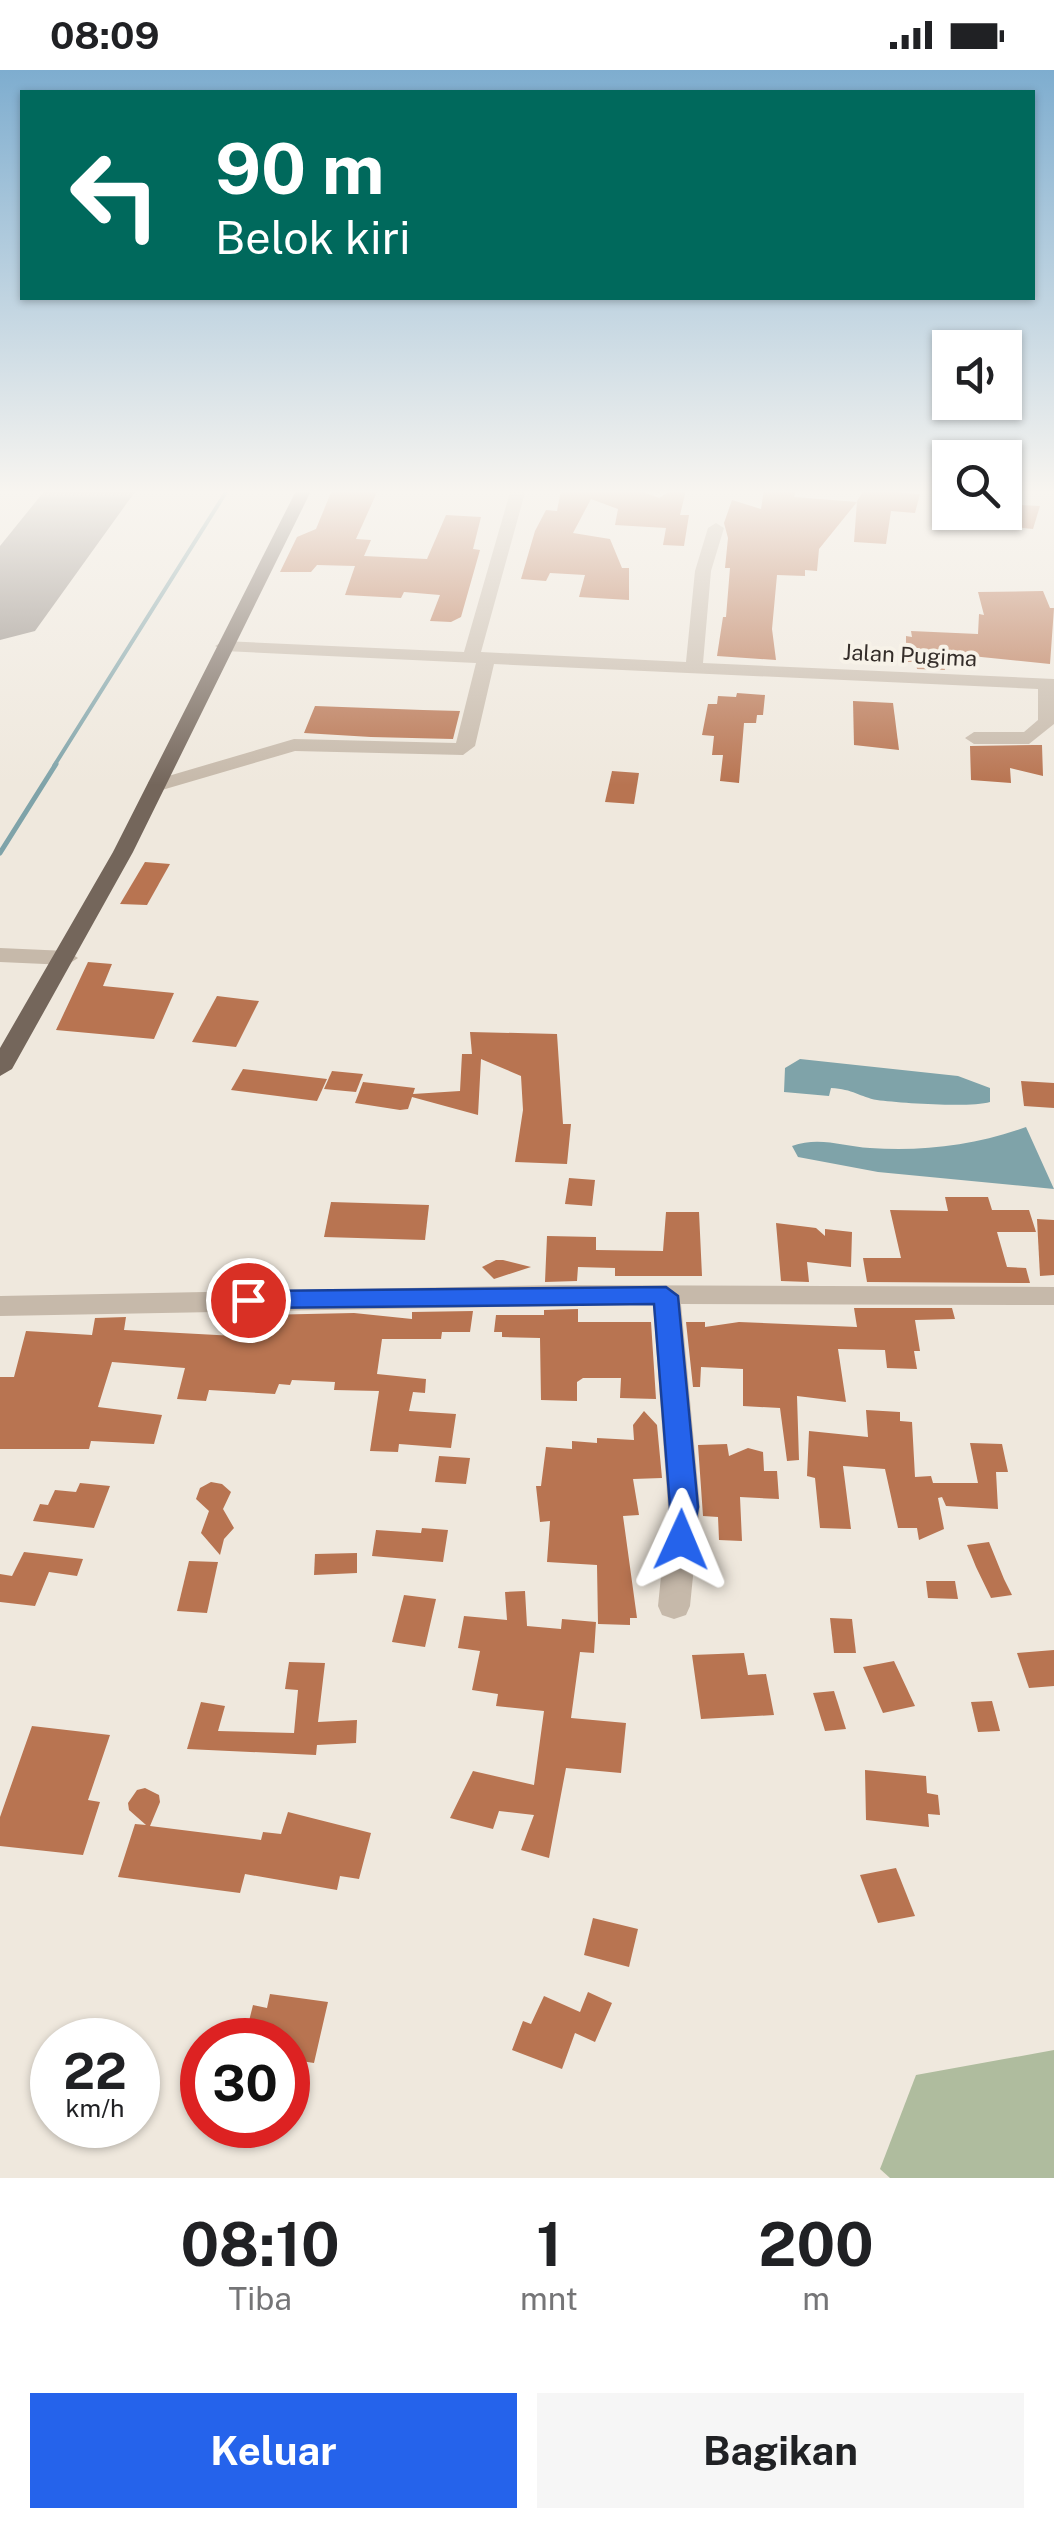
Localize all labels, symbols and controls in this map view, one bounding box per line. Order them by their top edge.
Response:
text: 08:09 [50,13,160,58]
text: 90 m [215,127,385,210]
icon: left [50,130,180,260]
text: Belok kiri [215,211,410,264]
map controls [932,330,1022,530]
button: sound [932,330,1022,420]
button: search [932,440,1022,530]
street label: Jalan Pugima [842,638,978,672]
pin [206,1258,291,1343]
icon: arrive [221,1273,276,1328]
position arrow [629,1488,733,1592]
speed limit sign: 30 [180,2018,310,2148]
text: 22 [63,2041,127,2100]
text: km/h [66,2093,124,2123]
text: 08:10 [180,2209,340,2280]
text: 1 [536,2209,562,2280]
text: 200 [758,2209,874,2280]
text: Tiba [228,2280,292,2317]
text: mnt [520,2280,578,2317]
text: m [802,2280,830,2317]
button: Keluar [30,2393,517,2508]
button: Bagikan [537,2393,1024,2508]

